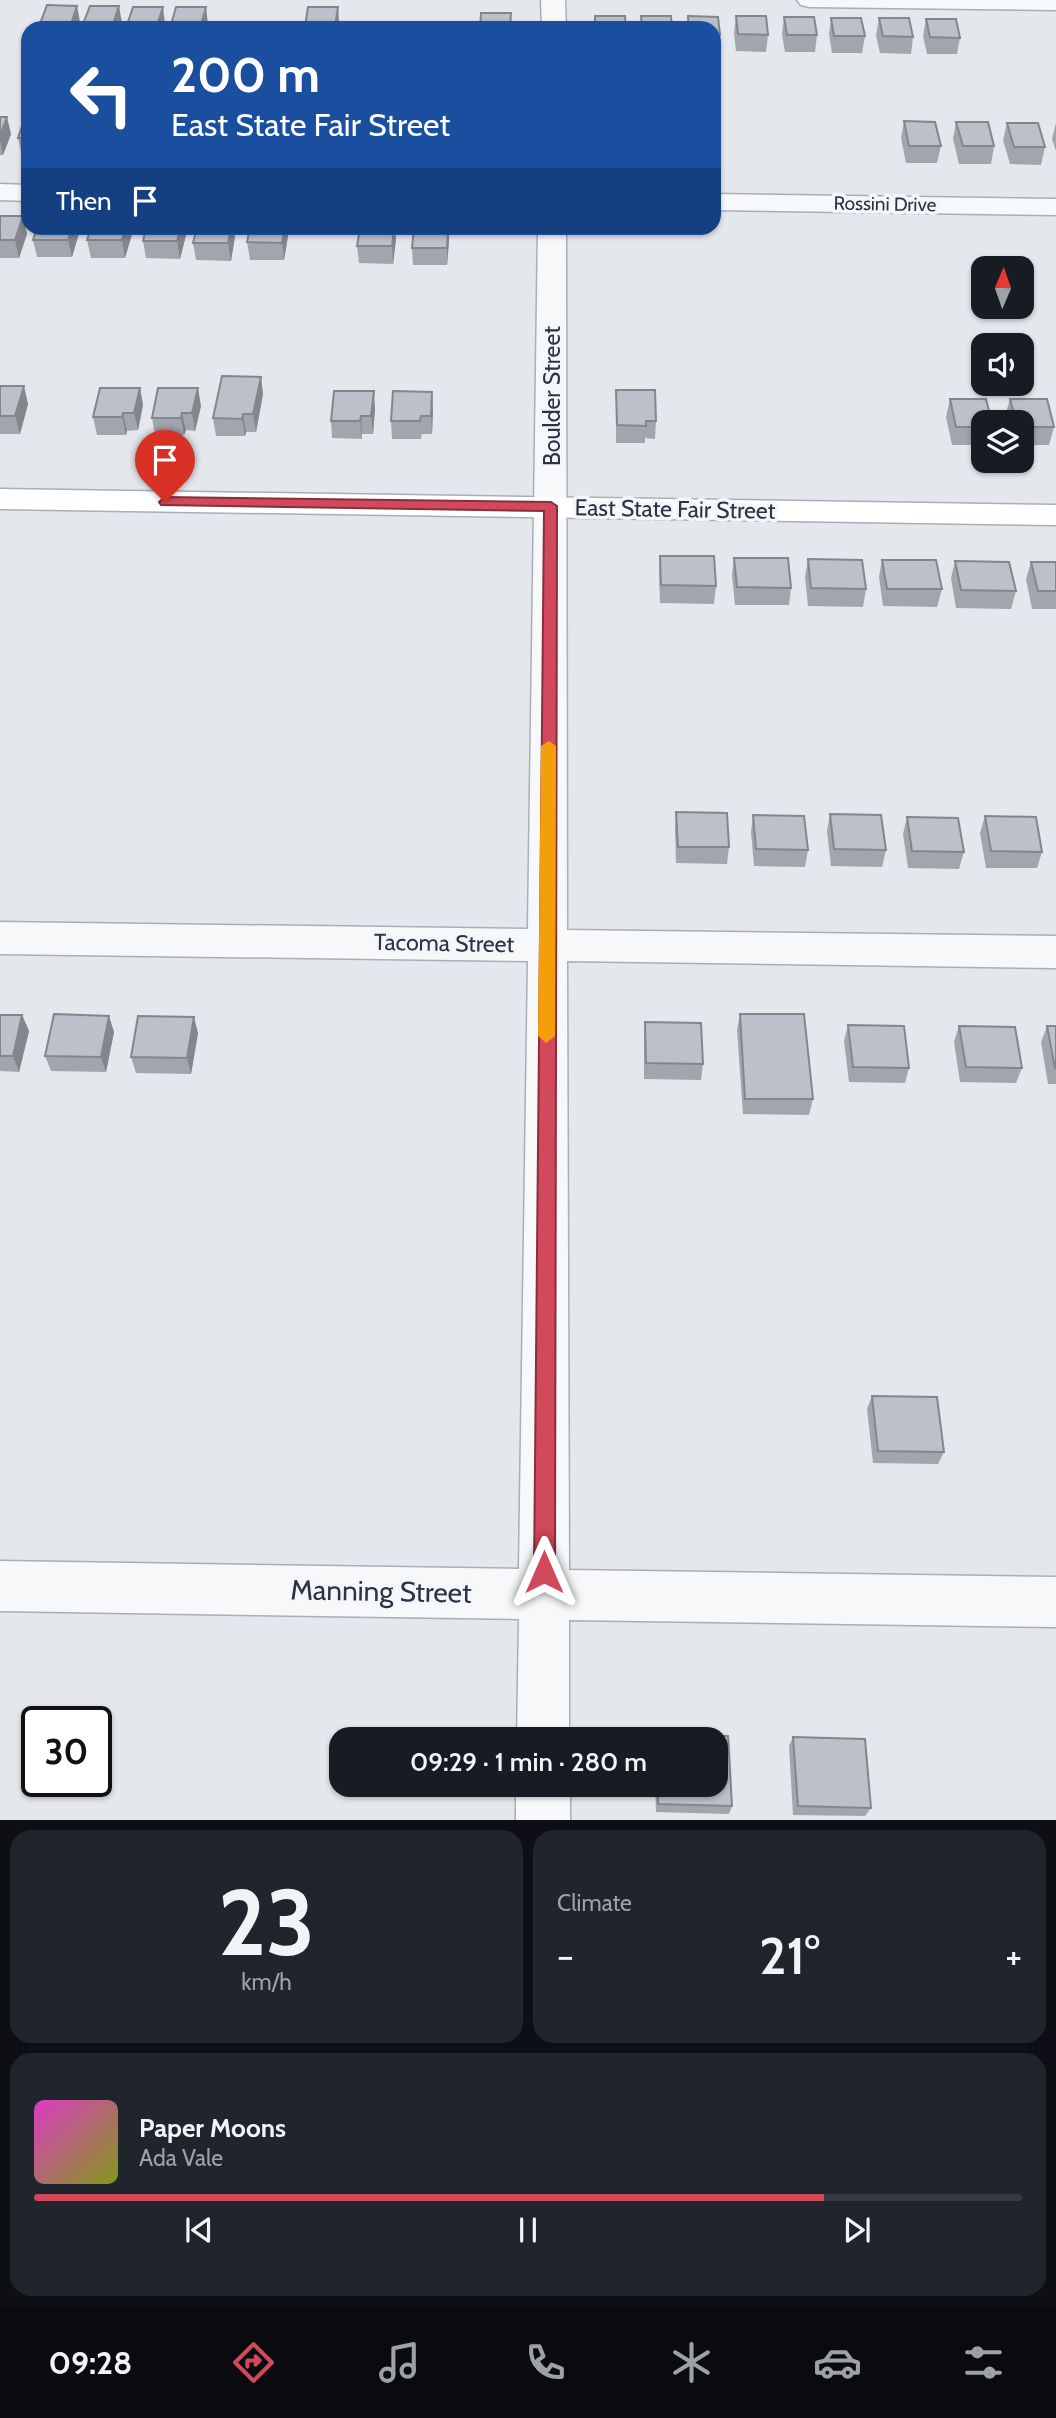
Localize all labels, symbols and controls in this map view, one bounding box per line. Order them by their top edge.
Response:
text: 200 m [171,45,320,104]
icon: left [56,49,147,140]
text: East State Fair Street [171,105,450,144]
icon: arrive [126,182,164,220]
text: Then [56,185,112,217]
street label: Rossini Drive [833,192,937,216]
north arrow [971,256,1034,318]
map controls [971,256,1034,473]
street label: Boulder Street [538,326,566,466]
button: sound [971,333,1034,396]
button: layers [971,410,1034,473]
pin [135,430,195,502]
icon: arrive [146,441,184,479]
street label: East State Fair Street [574,493,776,525]
street label: Tacoma Street [374,928,515,958]
position arrow [507,1535,581,1609]
street label: Manning Street [290,1572,472,1610]
speed limit sign: 30 [21,1706,112,1797]
text: 09:29 · 1 min · 280 m [410,1746,647,1778]
text: 23 [218,1867,315,1978]
text: Climate [557,1889,632,1917]
text: 21° [759,1924,820,1987]
text: − [557,1932,574,1979]
text: + [1005,1932,1022,1979]
text: km/h [241,1968,292,1996]
text: Paper Moons [139,2112,286,2144]
text: Ada Vale [139,2144,223,2172]
icon: previous [180,2211,218,2249]
icon: pause [509,2211,547,2249]
icon: next [838,2211,876,2249]
icon: directions [229,2338,278,2387]
icon: music [375,2338,424,2387]
icon: phone [521,2338,570,2387]
icon: climate [667,2338,716,2387]
icon: car [813,2338,862,2387]
icon: filters [959,2338,1008,2387]
text: 09:28 [48,2343,132,2382]

